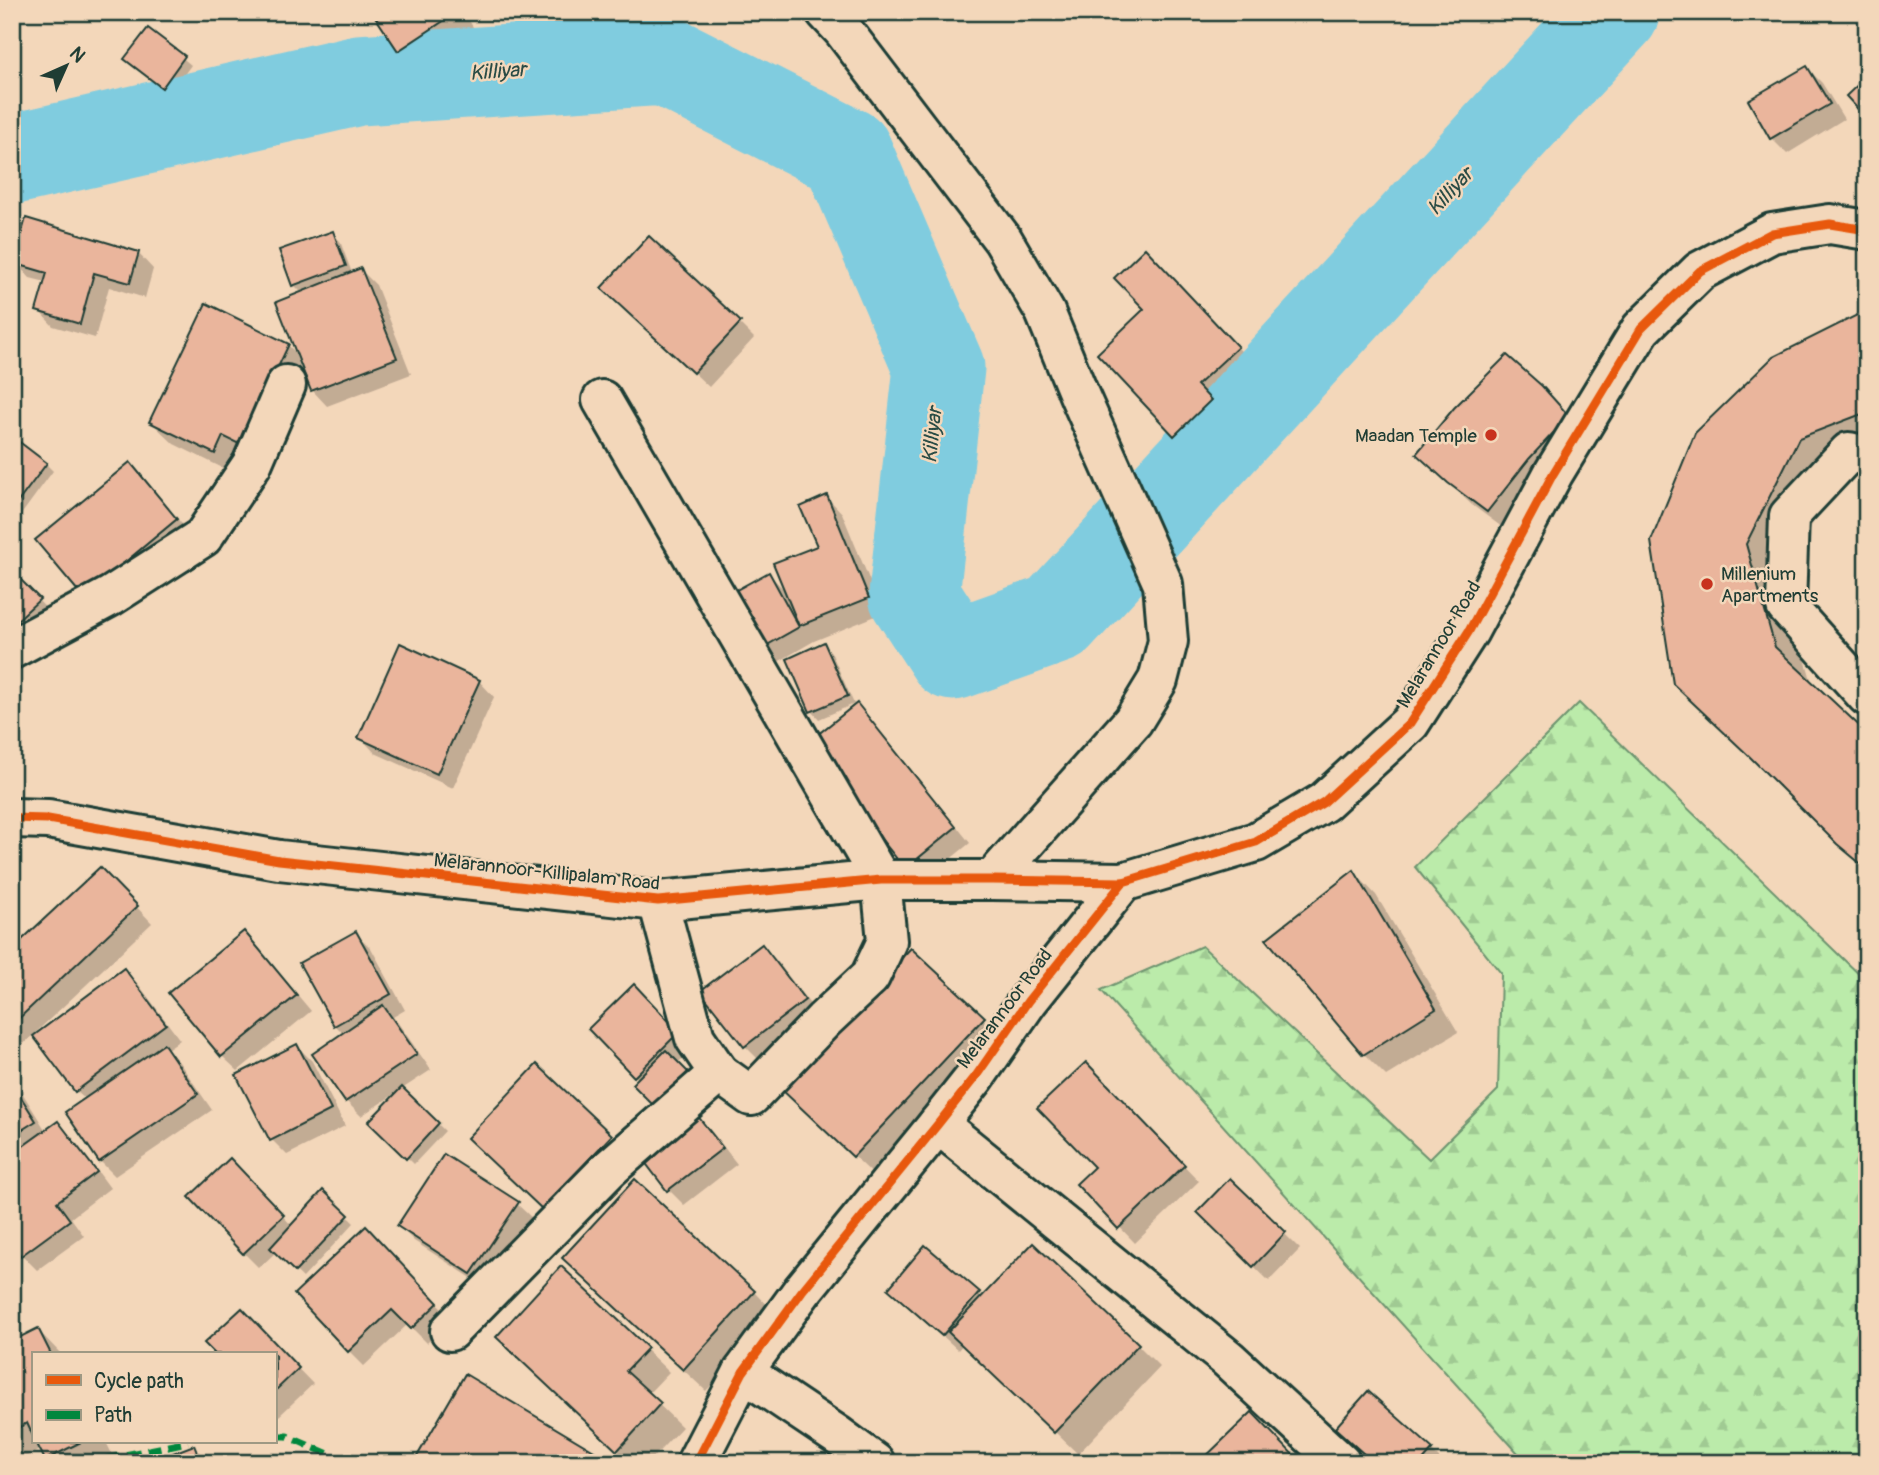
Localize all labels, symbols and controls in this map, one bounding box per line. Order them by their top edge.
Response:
north arrow [32,32,102,102]
text: N [64,42,90,68]
water label: Killiyar [469,56,530,87]
water label: Killiyar [1421,160,1481,221]
water label: Killiyar [916,403,949,464]
place label: Maadan Temple [1355,424,1478,448]
marker: Maadan Temple [1483,427,1499,443]
place label: Millenium Apartments [1721,562,1819,608]
marker: Millenium Apartments [1699,576,1715,592]
street label: Melarannoor Road [1391,577,1486,712]
street label: Melarannoor-Killipalam Road [433,848,661,896]
street label: Melarannoor Road [952,944,1058,1073]
legend [32,1352,276,1444]
text: Cycle path [94,1368,184,1395]
text: Path [94,1402,132,1429]

